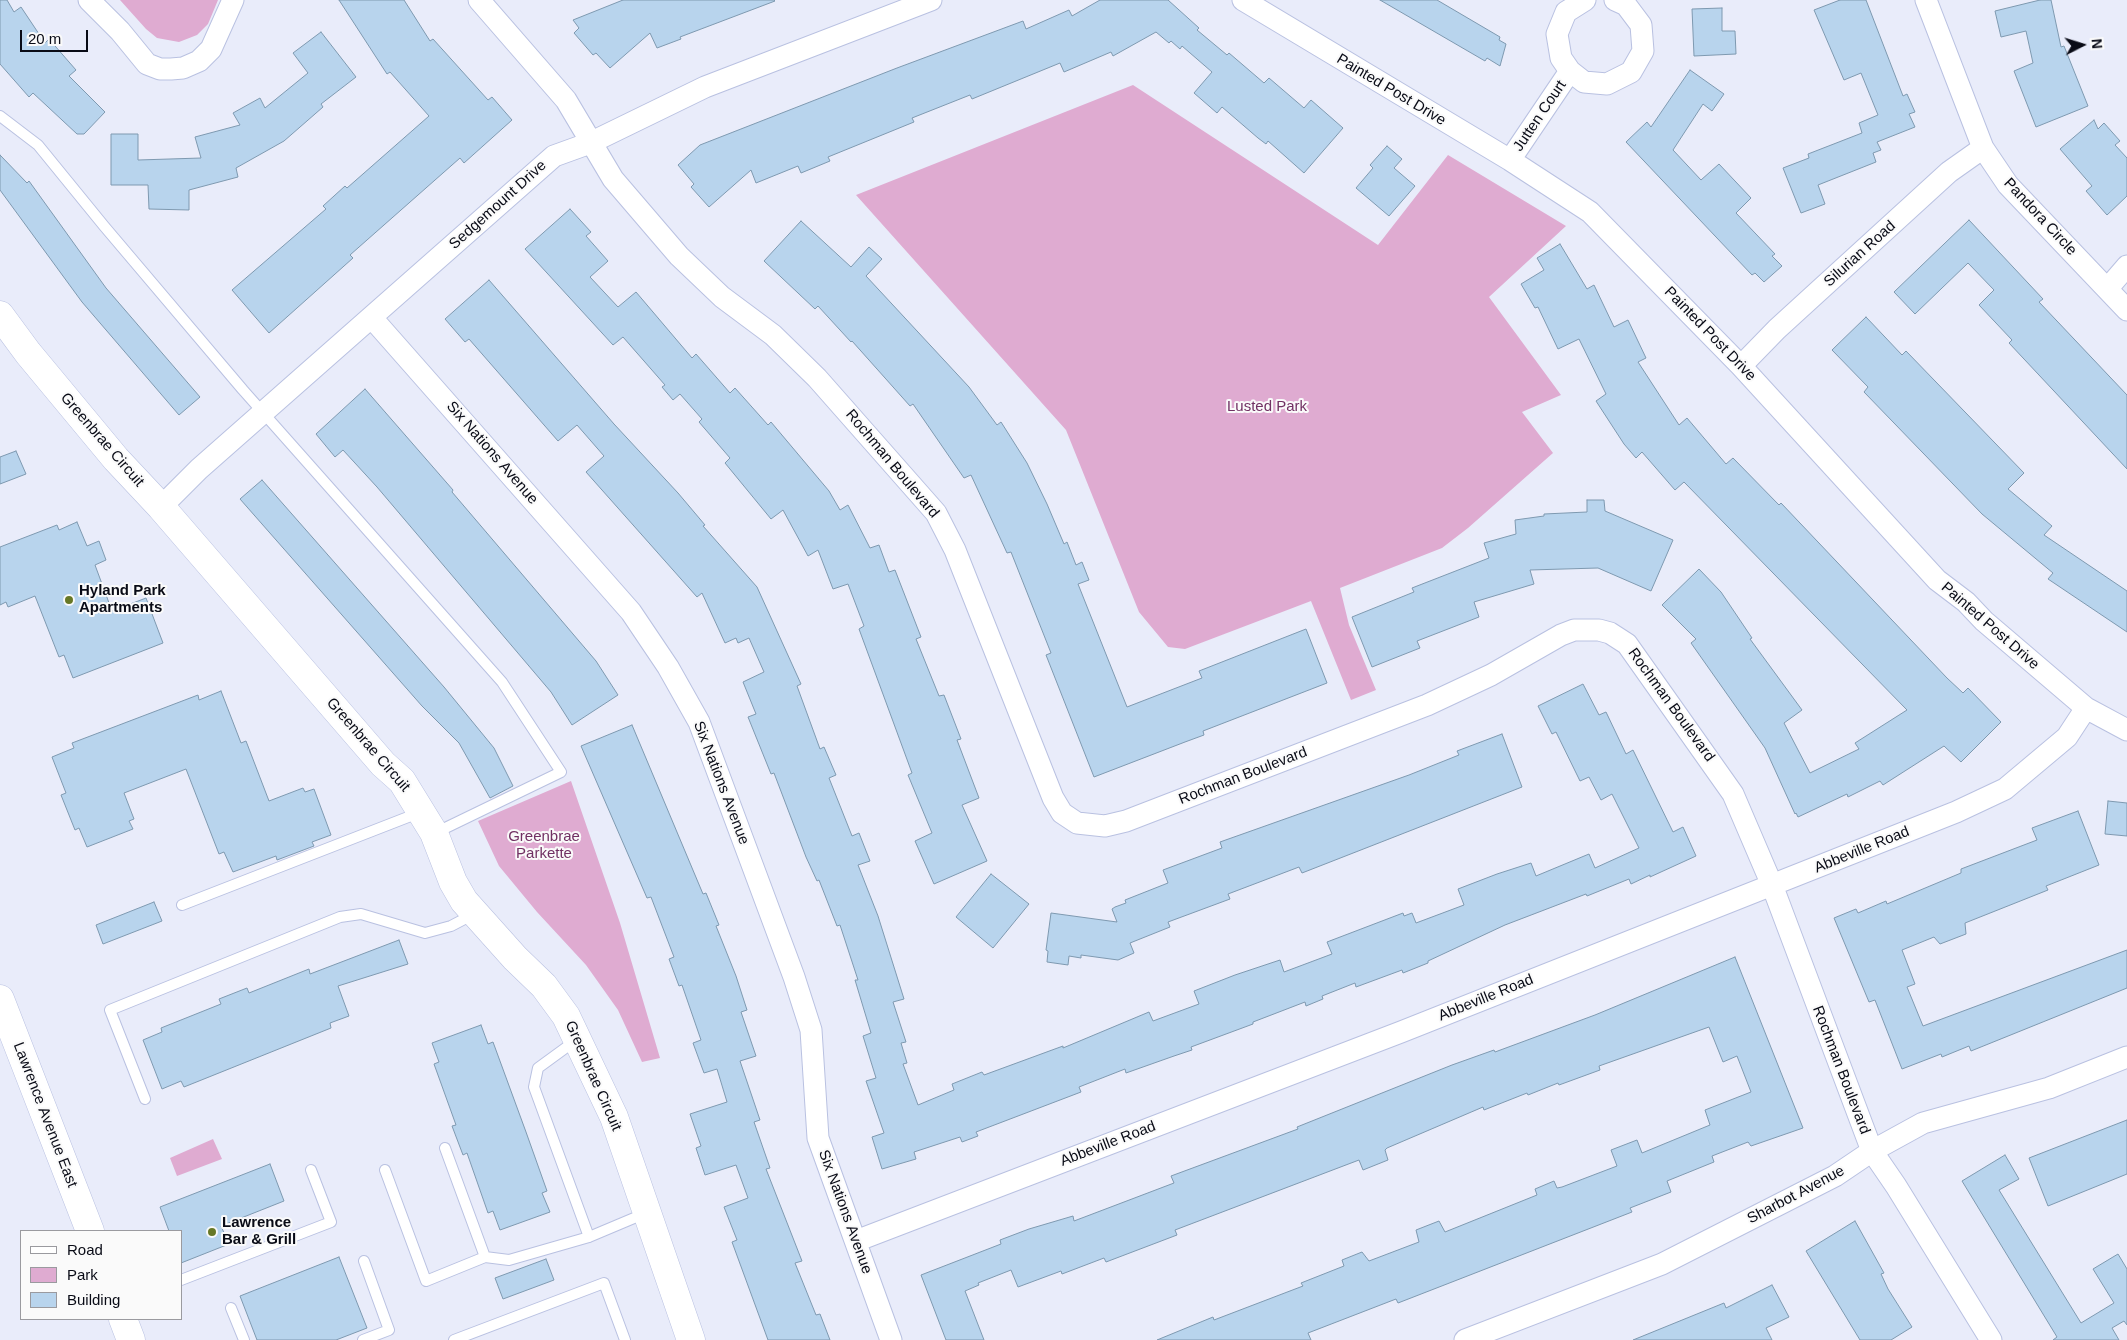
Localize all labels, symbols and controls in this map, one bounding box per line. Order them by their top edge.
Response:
scale bar [22,20,90,52]
north arrow [2057,20,2107,70]
text: 20 m [28,30,61,47]
text: N [2089,38,2105,49]
street label: Painted Post Drive [1333,50,1449,130]
street label: Jutten Court [1510,77,1570,155]
street label: Sedgemount Drive [446,157,550,253]
street label: Pandora Circle [2000,175,2080,259]
street label: Silurian Road [1821,217,1899,291]
street label: Painted Post Drive [1660,283,1760,385]
street label: Greenbrae Circuit [56,389,148,491]
street label: Six Nations Avenue [442,398,542,508]
park label: Lusted Park [1227,398,1307,416]
street label: Rochman Boulevard [841,406,943,522]
street label: Painted Post Drive [1937,578,2043,674]
place label: Hyland Park Apartments [79,582,166,617]
marker: Hyland Park Apartments [63,594,75,606]
street label: Rochman Boulevard [1624,645,1718,765]
street label: Greenbrae Circuit [322,694,414,796]
street label: Six Nations Avenue [689,719,753,847]
street label: Rochman Boulevard [1176,743,1310,809]
street label: Abbeville Road [1812,823,1912,877]
park label: Greenbrae Parkette [508,828,580,863]
street label: Abbeville Road [1436,971,1536,1025]
street label: Rochman Boulevard [1808,1003,1874,1137]
street label: Greenbrae Circuit [561,1018,625,1134]
street label: Lawrence Avenue East [9,1040,81,1190]
street label: Abbeville Road [1058,1118,1158,1170]
street label: Six Nations Avenue [814,1148,876,1276]
street label: Sharbot Avenue [1744,1162,1848,1228]
place label: Lawrence Bar & Grill [222,1214,296,1249]
marker: Lawrence Bar & Grill [206,1226,218,1238]
legend [20,1230,182,1320]
text: Road [67,1241,103,1258]
text: Park [67,1266,98,1283]
text: Building [67,1291,120,1308]

